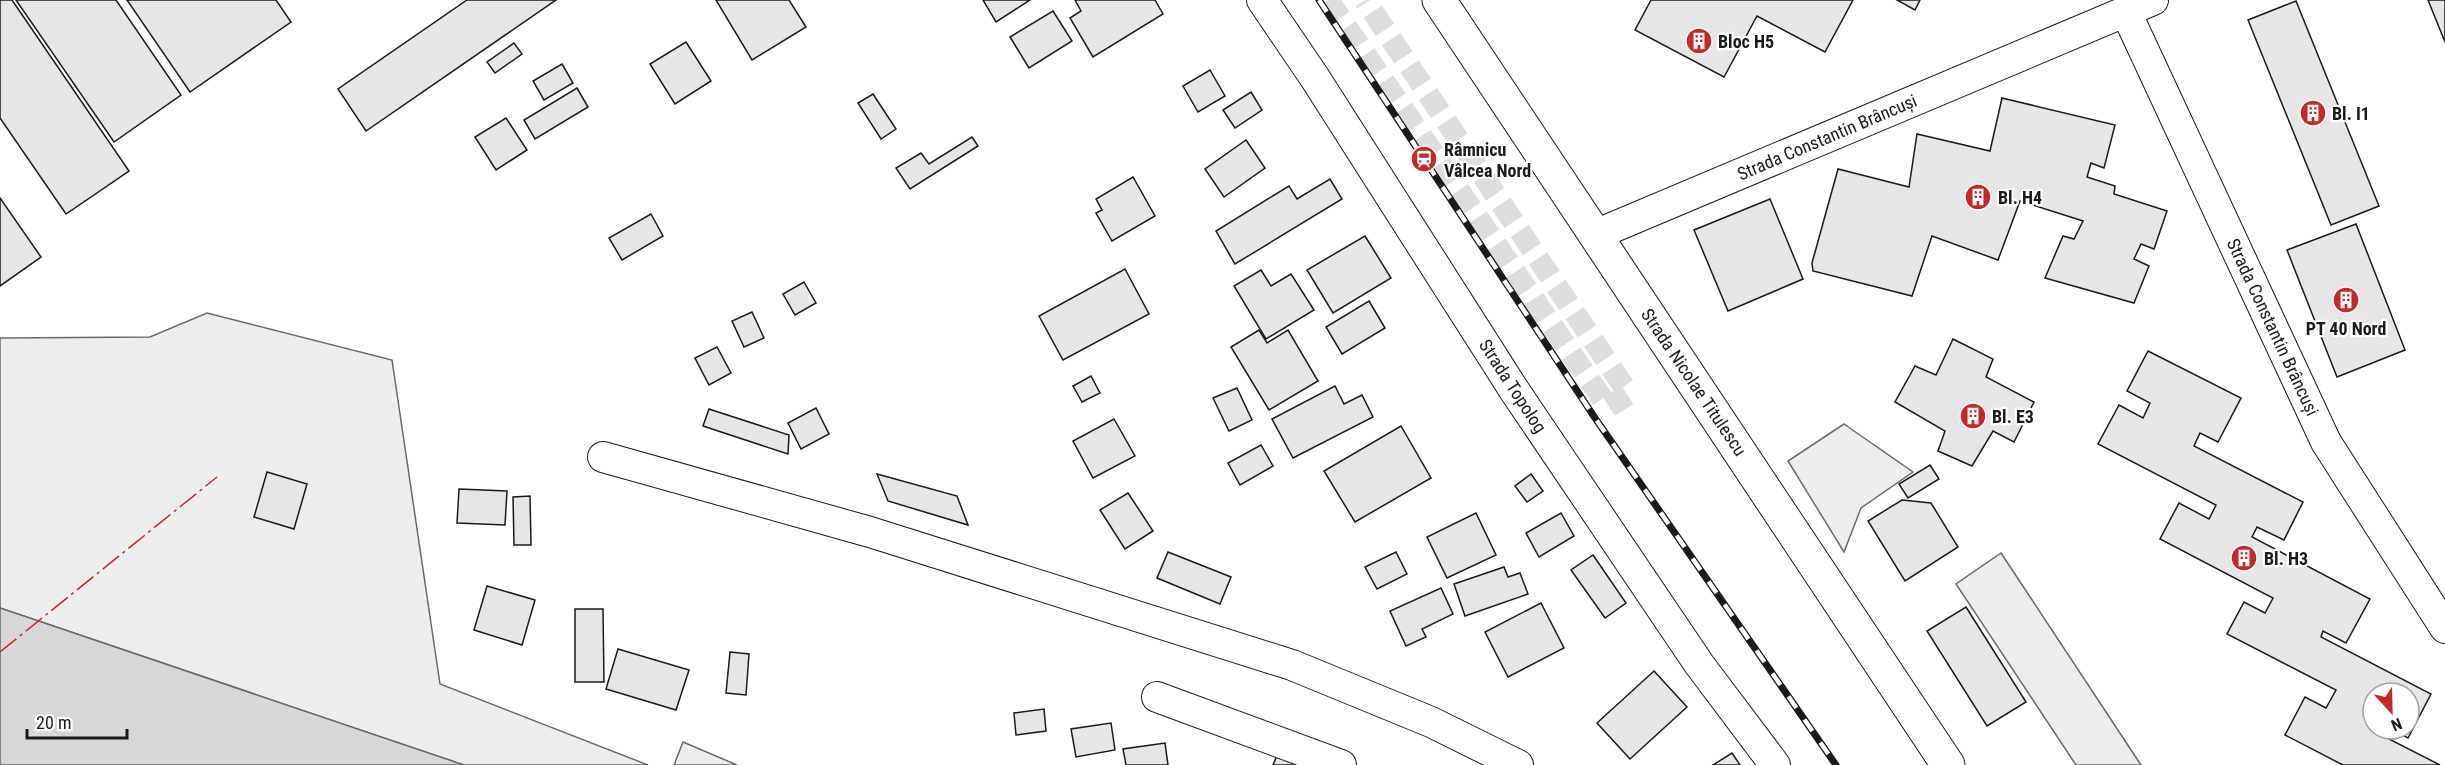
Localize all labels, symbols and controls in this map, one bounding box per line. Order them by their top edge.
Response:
building icon: Bloc H5 [1684,26,1714,56]
place label: Bloc H5 [1718,31,1774,52]
street label: Strada Constantin Brâncuși [1734,90,1920,185]
building icon: Bl. I1 [2298,98,2328,128]
place label: Bl. I1 [2332,103,2370,124]
place label: Râmnicu Vâlcea Nord [1444,139,1531,181]
station icon: Râmnicu Vâlcea Nord [1409,144,1439,174]
building icon: Bl. H4 [1963,182,1993,212]
place label: Bl. H4 [1998,187,2042,208]
street label: Strada Constantin Brâncuși [2222,235,2323,419]
building icon: PT 40 Nord [2331,285,2361,315]
street label: Strada Nicolae Titulescu [1637,304,1751,460]
place label: PT 40 Nord [2306,318,2386,339]
street label: Strada Topolog [1475,335,1551,437]
building icon: Bl. E3 [1958,401,1988,431]
place label: Bl. E3 [1992,406,2034,427]
building icon: Bl. H3 [2229,543,2259,573]
place label: Bl. H3 [2264,548,2308,569]
north arrow [2361,681,2421,741]
scale bar [27,702,128,740]
text: 20 m [36,712,71,733]
text: N [2388,714,2405,735]

